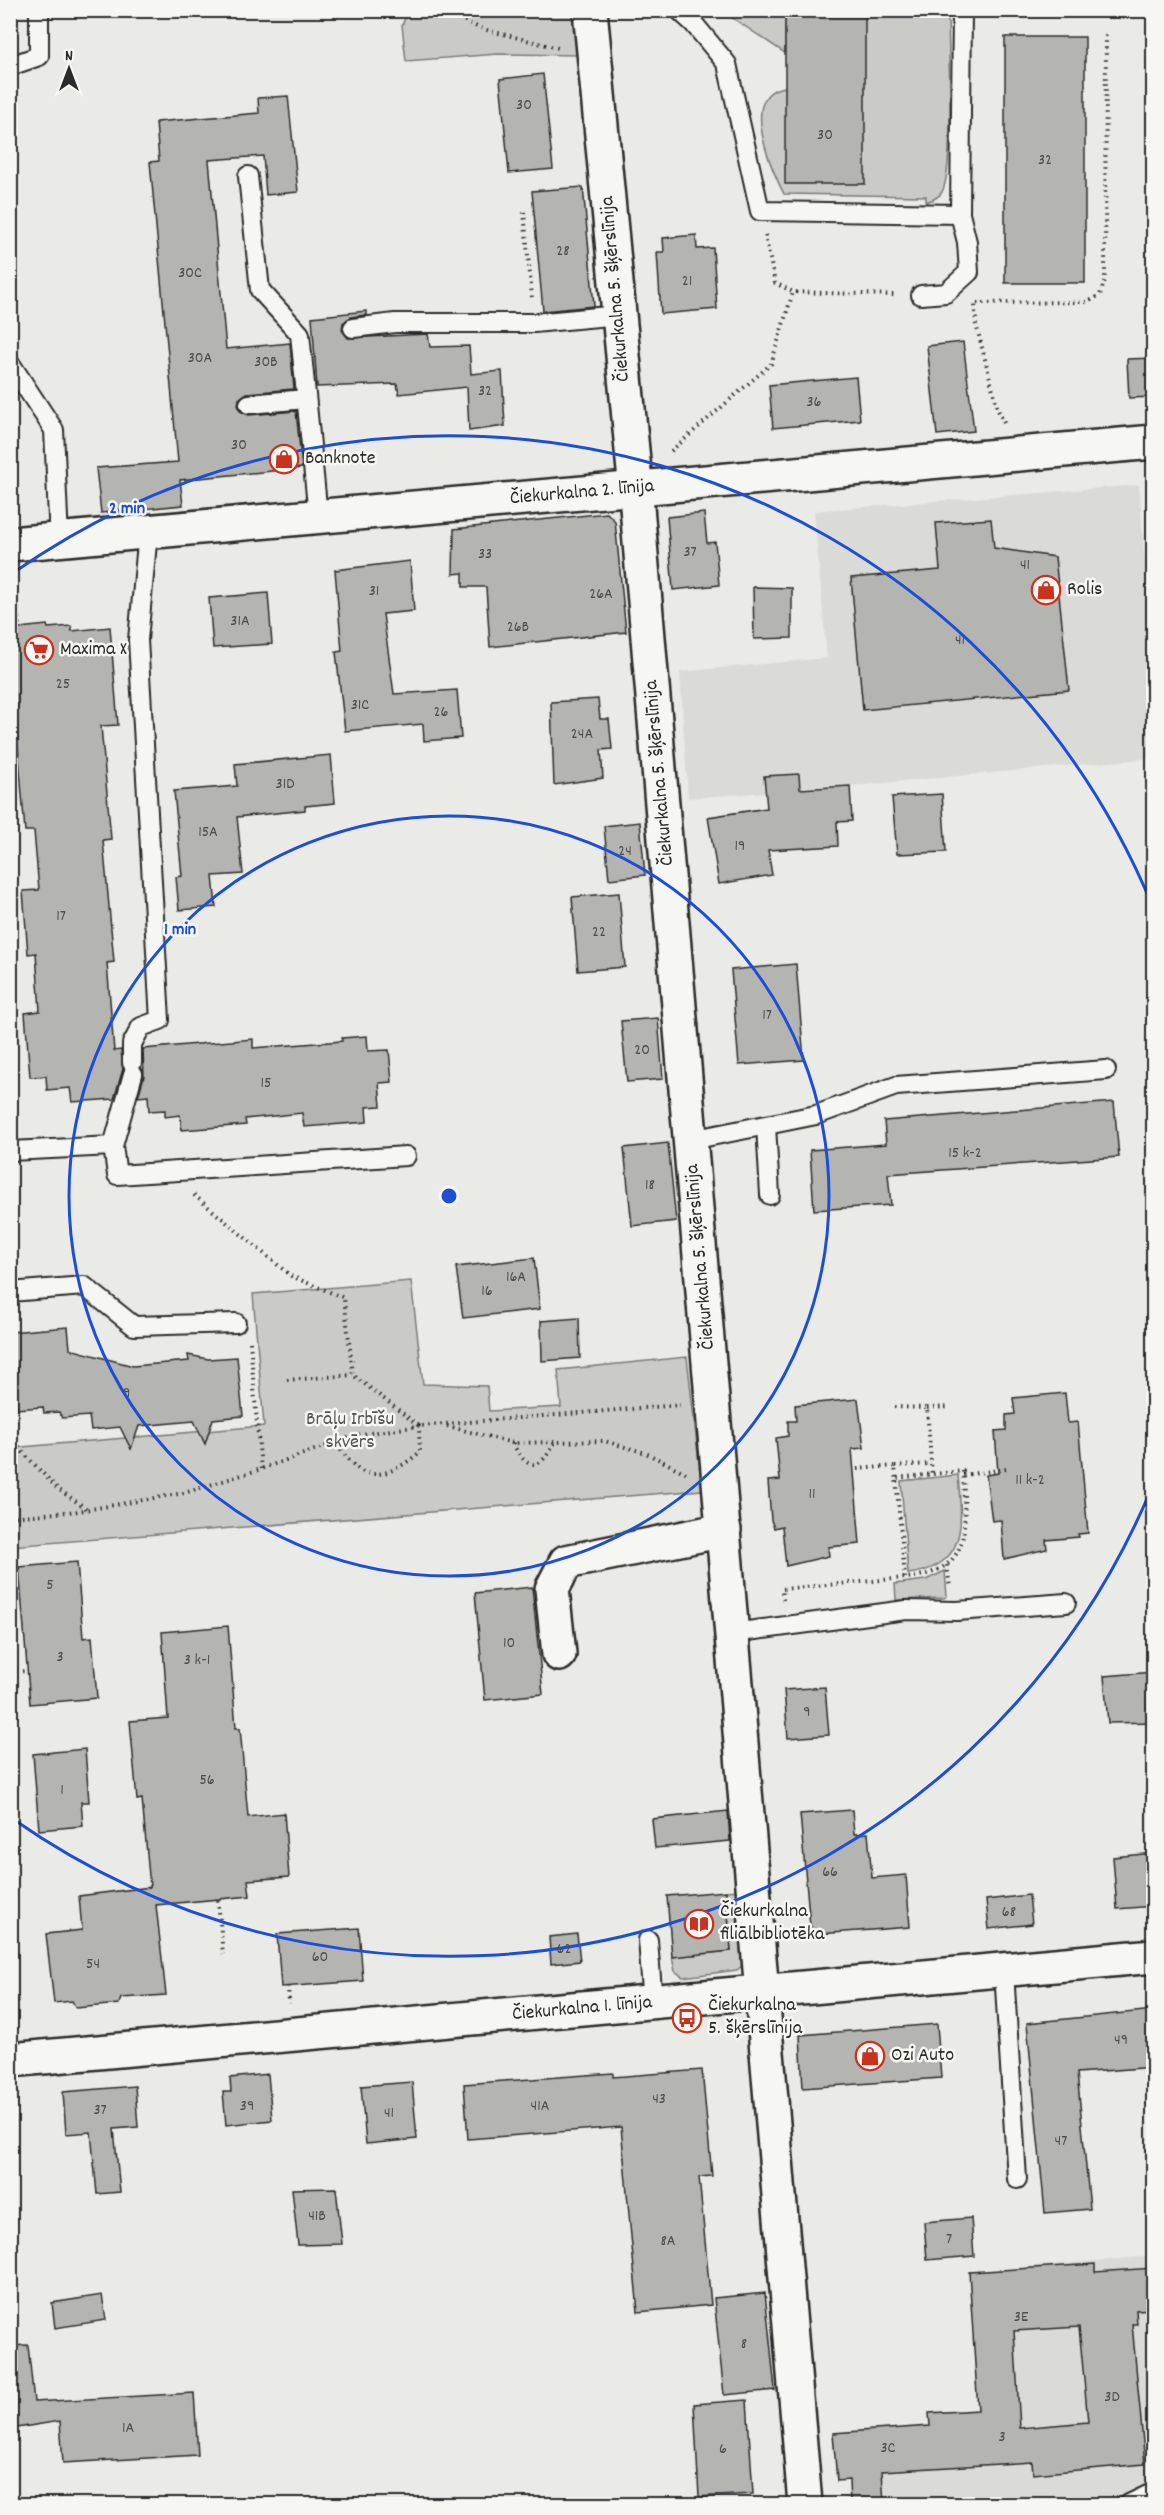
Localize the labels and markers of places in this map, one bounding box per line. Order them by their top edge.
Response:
shop icon: Banknote [268,443,300,475]
place label: Banknote [305,445,376,473]
shop icon: Rolis [1030,574,1062,606]
place label: Rolis [1067,576,1102,604]
supermarket icon: Maxima X [23,634,55,666]
place label: Maxima X [60,636,127,664]
centre of rings [439,1186,459,1206]
place label: Čiekurkalna filiālbibliotēka [720,1898,825,1949]
library icon: Čiekurkalna filiālbibliotēka [683,1908,715,1940]
place label: Čiekurkalna 5. šķērslīnija [708,1992,803,2043]
bus stop icon: Čiekurkalna 5. šķērslīnija [671,2002,703,2034]
shop icon: Ozi Auto [854,2040,886,2072]
place label: Ozi Auto [891,2042,954,2070]

